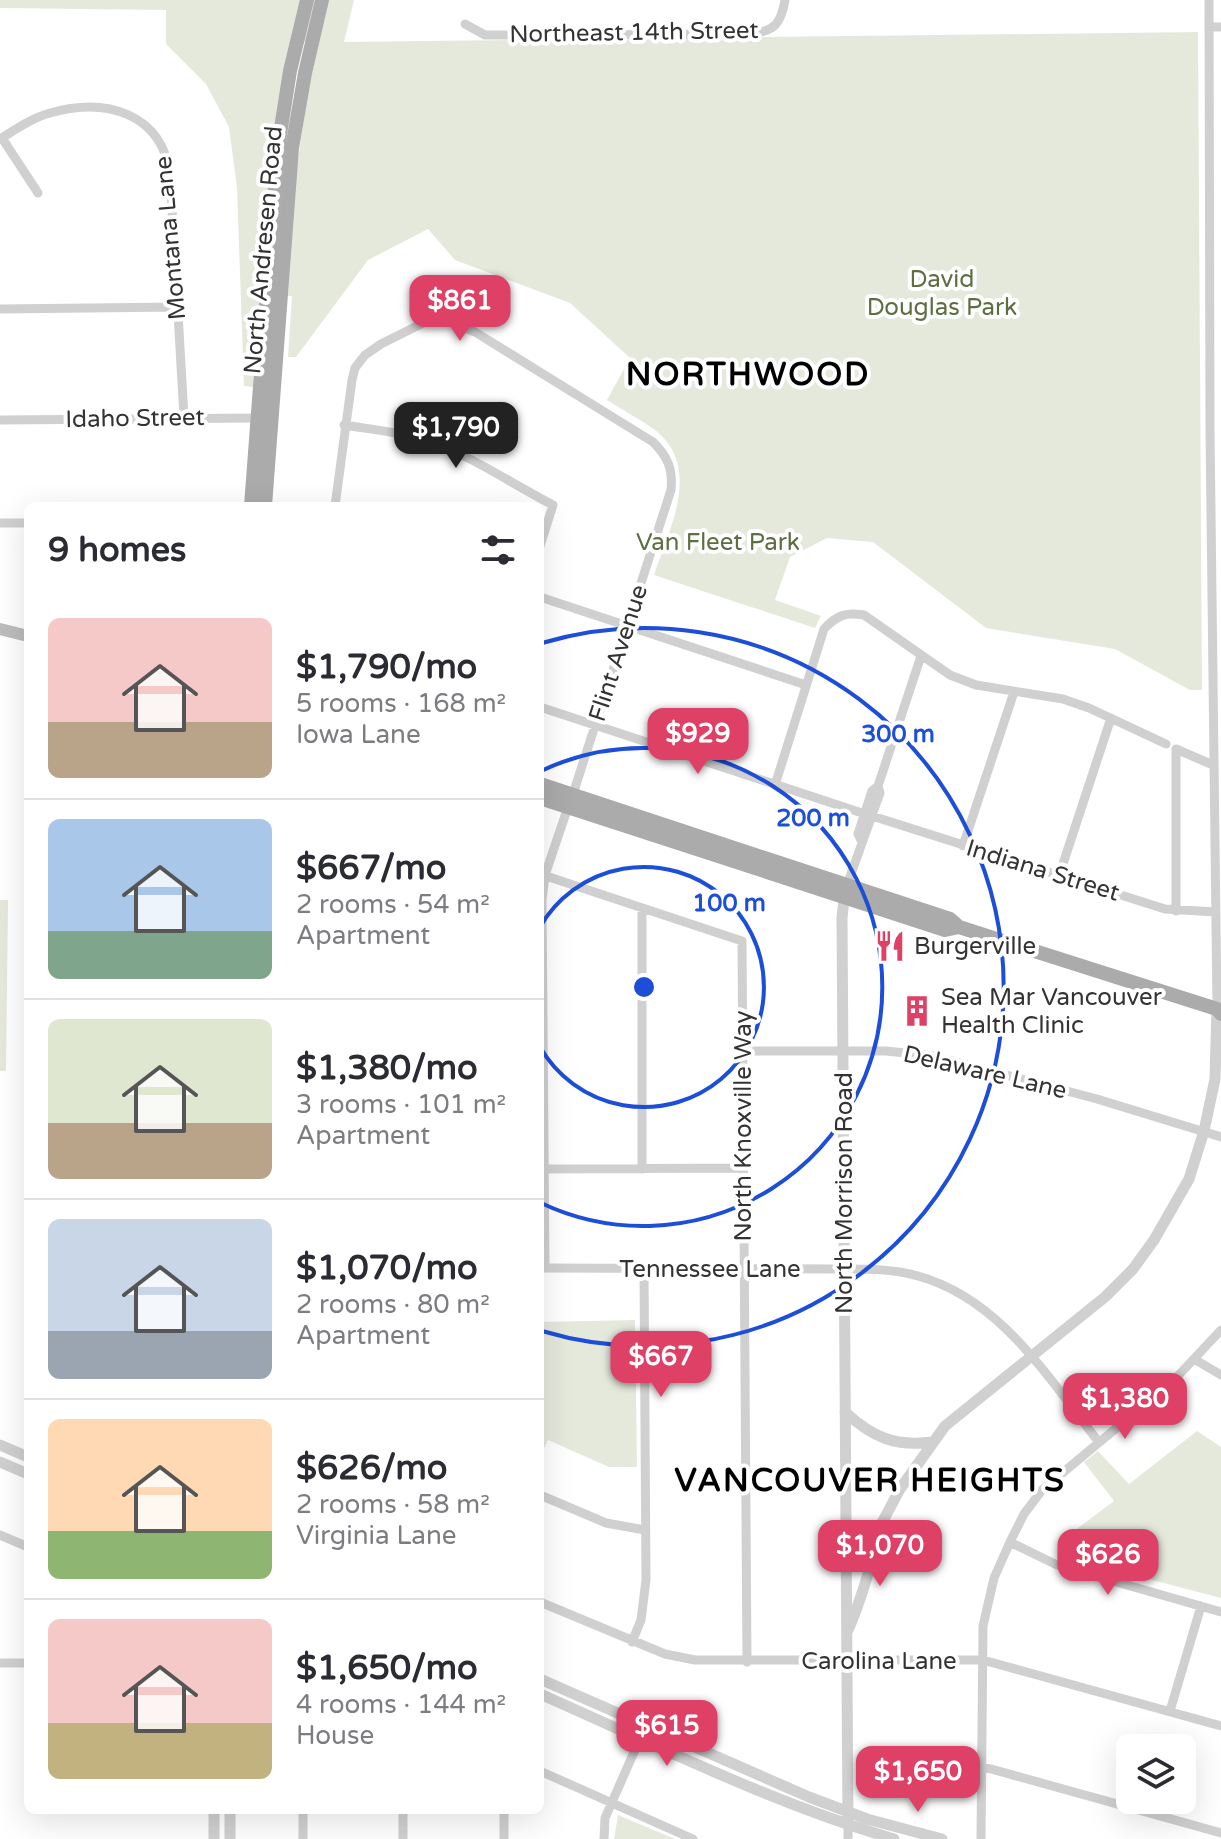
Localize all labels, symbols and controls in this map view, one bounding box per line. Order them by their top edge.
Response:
street label: Northeast 14th Street [509,16,759,49]
street label: North Andresen Road [238,125,289,375]
street label: Montana Lane [149,155,192,321]
park label: David Douglas Park [867,265,1017,322]
pin: $861 [413,275,507,343]
text: $861 [427,285,493,316]
district label: NORTHWOOD [626,356,870,394]
pin: $1,790 [391,402,521,470]
street label: Idaho Street [65,403,205,434]
text: $1,790 [412,412,500,443]
icon: filters [476,528,520,572]
park label: Van Fleet Park [636,528,800,557]
text: 9 homes [48,530,186,571]
street label: Flint Avenue [583,581,654,725]
text: $1,790/mo [296,647,477,688]
icon: home [112,650,208,746]
text: 5 rooms · 168 m² [296,688,506,719]
pin: $929 [651,708,745,776]
text: $929 [665,718,731,749]
text: Iowa Lane [296,719,421,750]
text: 300 m [861,720,935,749]
text: 200 m [776,804,850,833]
street label: Indiana Street [963,833,1123,908]
text: $667/mo [296,848,446,889]
icon: home [112,851,208,947]
text: 2 rooms · 54 m² [296,889,490,920]
text: 100 m [692,889,766,918]
text: Apartment [296,920,430,951]
restaurant icon: Burgerville [873,929,907,963]
place label: Burgerville [914,932,1036,961]
centre of rings [630,973,658,1001]
place label: Sea Mar Vancouver Health Clinic [941,983,1163,1040]
building icon: Sea Mar Vancouver Health Clinic [900,994,934,1028]
street label: North Knoxville Way [729,1010,758,1242]
street label: Delaware Lane [900,1040,1069,1105]
text: $1,380/mo [296,1048,478,1089]
icon: home [112,1051,208,1147]
street label: North Morrison Road [830,1072,859,1314]
text: 3 rooms · 101 m² [296,1089,506,1120]
text: Apartment [296,1120,430,1151]
text: $1,070/mo [296,1248,478,1289]
icon: home [112,1251,208,1347]
street label: Tennessee Lane [619,1255,801,1284]
text: 2 rooms · 80 m² [296,1289,490,1320]
text: Apartment [296,1320,430,1351]
pin: $667 [614,1331,708,1399]
text: $667 [628,1341,694,1372]
pin: $1,380 [1060,1373,1190,1441]
text: $1,380 [1081,1383,1169,1414]
text: $626/mo [296,1448,447,1489]
icon: home [112,1451,208,1547]
district label: VANCOUVER HEIGHTS [674,1462,1066,1500]
text: 2 rooms · 58 m² [296,1489,490,1520]
text: Virginia Lane [296,1520,457,1551]
pin: $1,070 [815,1520,945,1588]
pin: $626 [1061,1529,1155,1597]
text: $1,070 [836,1530,924,1561]
text: $626 [1075,1539,1141,1570]
street label: Carolina Lane [801,1647,957,1676]
text: $1,650/mo [296,1648,478,1689]
icon: home [112,1651,208,1747]
text: 4 rooms · 144 m² [296,1689,506,1720]
pin: $615 [620,1700,714,1768]
text: $615 [634,1710,700,1741]
text: House [296,1720,374,1751]
map controls [1116,1734,1196,1814]
button: layers [1116,1734,1196,1814]
pin: $1,650 [853,1746,983,1814]
text: $1,650 [874,1756,962,1787]

